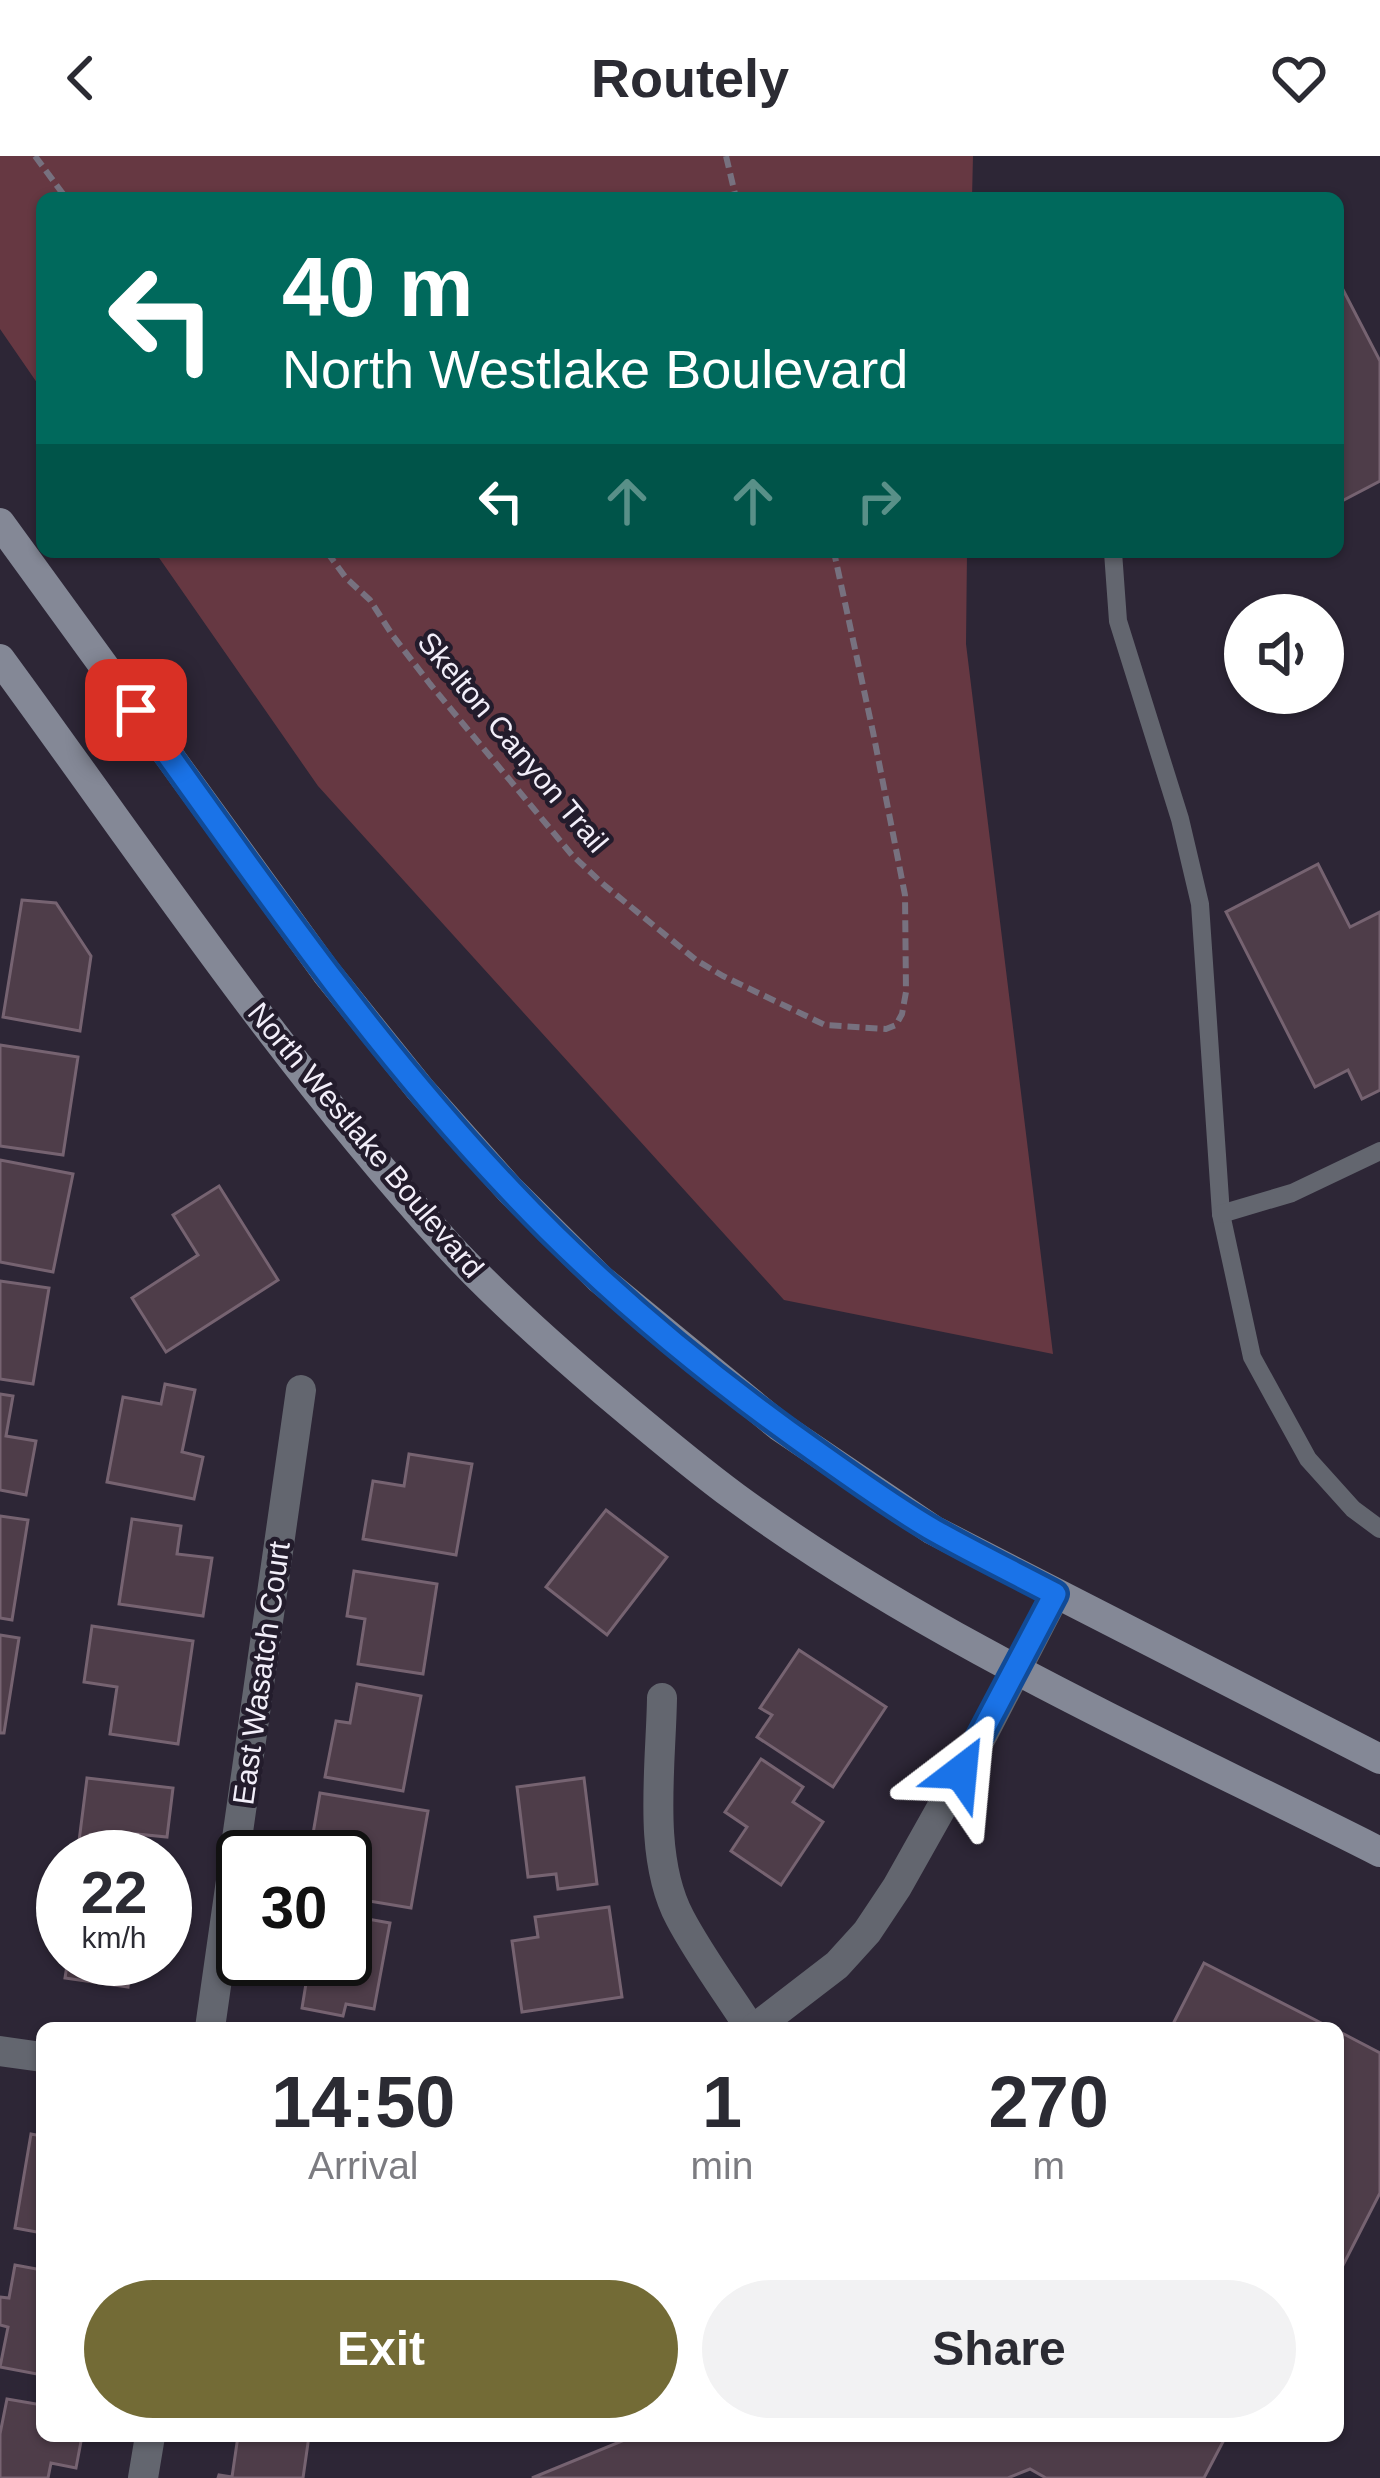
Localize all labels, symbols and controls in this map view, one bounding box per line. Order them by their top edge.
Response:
icon: back [48,45,114,111]
icon: heart [1266,45,1332,111]
text: Routely [591,48,789,108]
icon: left [84,240,240,396]
text: 40 m [282,240,473,334]
text: North Westlake Boulevard [282,339,908,399]
icon: left [468,468,534,534]
icon: ahead [594,468,660,534]
icon: ahead [720,468,786,534]
icon: right [846,468,912,534]
map controls [1224,594,1344,714]
button: sound [1224,594,1344,714]
street label: Skelton Canyon Trail [411,625,615,859]
pin [85,659,187,761]
icon: arrive [103,677,169,743]
street label: North Westlake Boulevard [242,996,490,1284]
street label: East Wasatch Court [226,1539,296,1807]
position arrow [898,1709,1024,1835]
speed limit sign: 30 [216,1830,372,1986]
text: 22 [81,1859,147,1926]
text: km/h [81,1921,147,1954]
text: 14:50 [271,2062,455,2142]
text: 1 [702,2062,742,2142]
text: 270 [989,2062,1109,2142]
text: Arrival [308,2144,419,2187]
text: min [691,2144,753,2187]
text: m [1032,2144,1065,2187]
button: Exit [84,2280,678,2418]
button: Share [702,2280,1296,2418]

